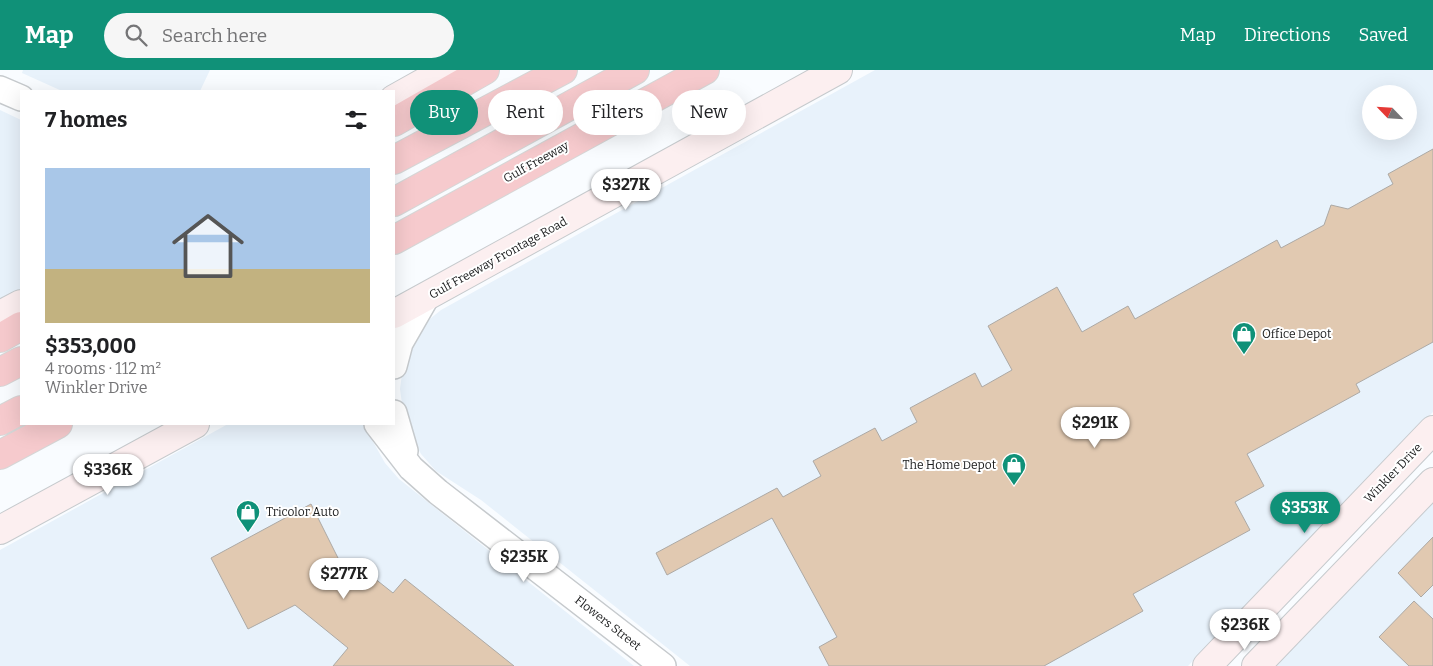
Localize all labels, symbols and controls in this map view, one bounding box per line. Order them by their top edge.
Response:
search box [104,13,454,58]
text: Map [25,21,74,49]
icon: search [122,21,150,49]
text: Search here [162,24,267,47]
text: Map [1180,24,1216,46]
text: Directions [1244,24,1331,46]
text: Saved [1359,24,1408,46]
north arrow [1362,85,1418,140]
map controls [1362,85,1417,140]
chip: Buy [410,90,478,135]
chip: Rent [488,90,563,135]
chip: Filters [573,90,662,135]
chip: New [672,90,746,135]
icon: filters [342,106,370,134]
text: 7 homes [45,107,127,133]
street label: Gulf Freeway [501,138,572,186]
pin: $327K [591,168,661,211]
text: $327K [602,175,650,194]
icon: home [163,201,253,291]
street label: Gulf Freeway Frontage Road [427,214,569,302]
shop icon: Office Depot [1231,321,1257,355]
place label: Office Depot [1262,327,1332,341]
text: $353,000 [45,333,136,359]
text: 4 rooms · 112 m² [45,359,161,378]
text: Winkler Drive [45,378,147,397]
pin: $291K [1060,406,1130,449]
text: $291K [1072,413,1118,432]
street label: Winkler Drive [1361,441,1425,505]
shop icon: The Home Depot [1001,452,1027,486]
pin: $336K [73,454,143,496]
place label: The Home Depot [903,458,997,472]
text: $336K [84,460,132,479]
pin: $353K [1270,492,1340,534]
text: $353K [1281,498,1329,517]
shop icon: Tricolor Auto [235,499,261,533]
place label: Tricolor Auto [266,505,339,519]
pin: $235K [489,540,559,583]
text: $235K [500,547,548,566]
pin: $277K [309,558,379,600]
text: $277K [320,564,368,583]
street label: Flowers Street [572,593,644,653]
pin: $236K [1210,608,1280,651]
text: $236K [1221,615,1269,634]

